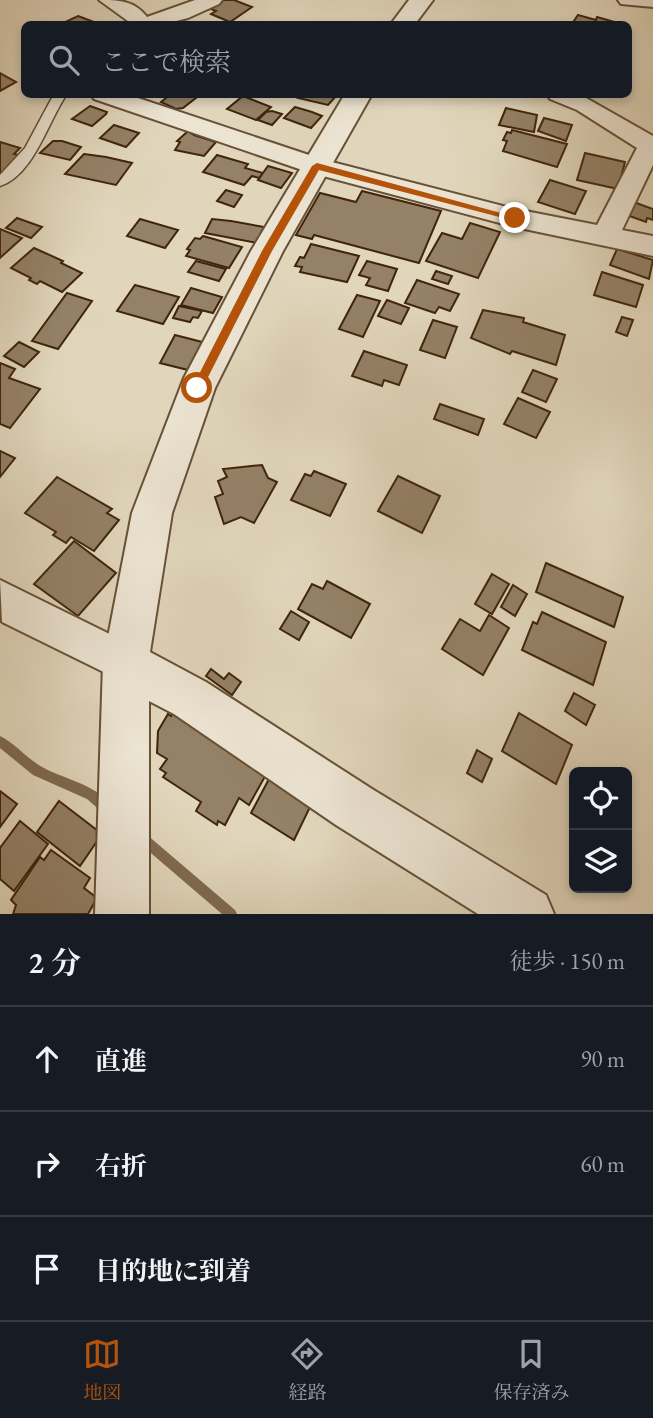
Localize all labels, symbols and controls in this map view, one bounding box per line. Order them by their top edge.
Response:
search box [21,21,632,98]
icon: search [45,41,83,79]
text: ここで検索 [101,45,231,79]
route end [499,202,530,233]
route start [181,372,212,403]
map controls [569,767,632,893]
button: locate [569,767,632,830]
button: layers [569,830,632,893]
text: 2 分 [28,943,81,982]
text: 徒歩 · 150 m [510,946,625,976]
icon: ahead [28,1040,66,1078]
text: 直進 [95,1044,147,1078]
text: 90 m [580,1044,625,1074]
icon: right [28,1145,66,1183]
text: 右折 [95,1149,147,1183]
text: 60 m [580,1149,625,1179]
icon: arrive [28,1250,66,1288]
text: 目的地に到着 [95,1254,251,1288]
tab: 地図 [83,1335,122,1405]
tab: 経路 [288,1335,327,1405]
tab: 保存済み [493,1335,570,1405]

